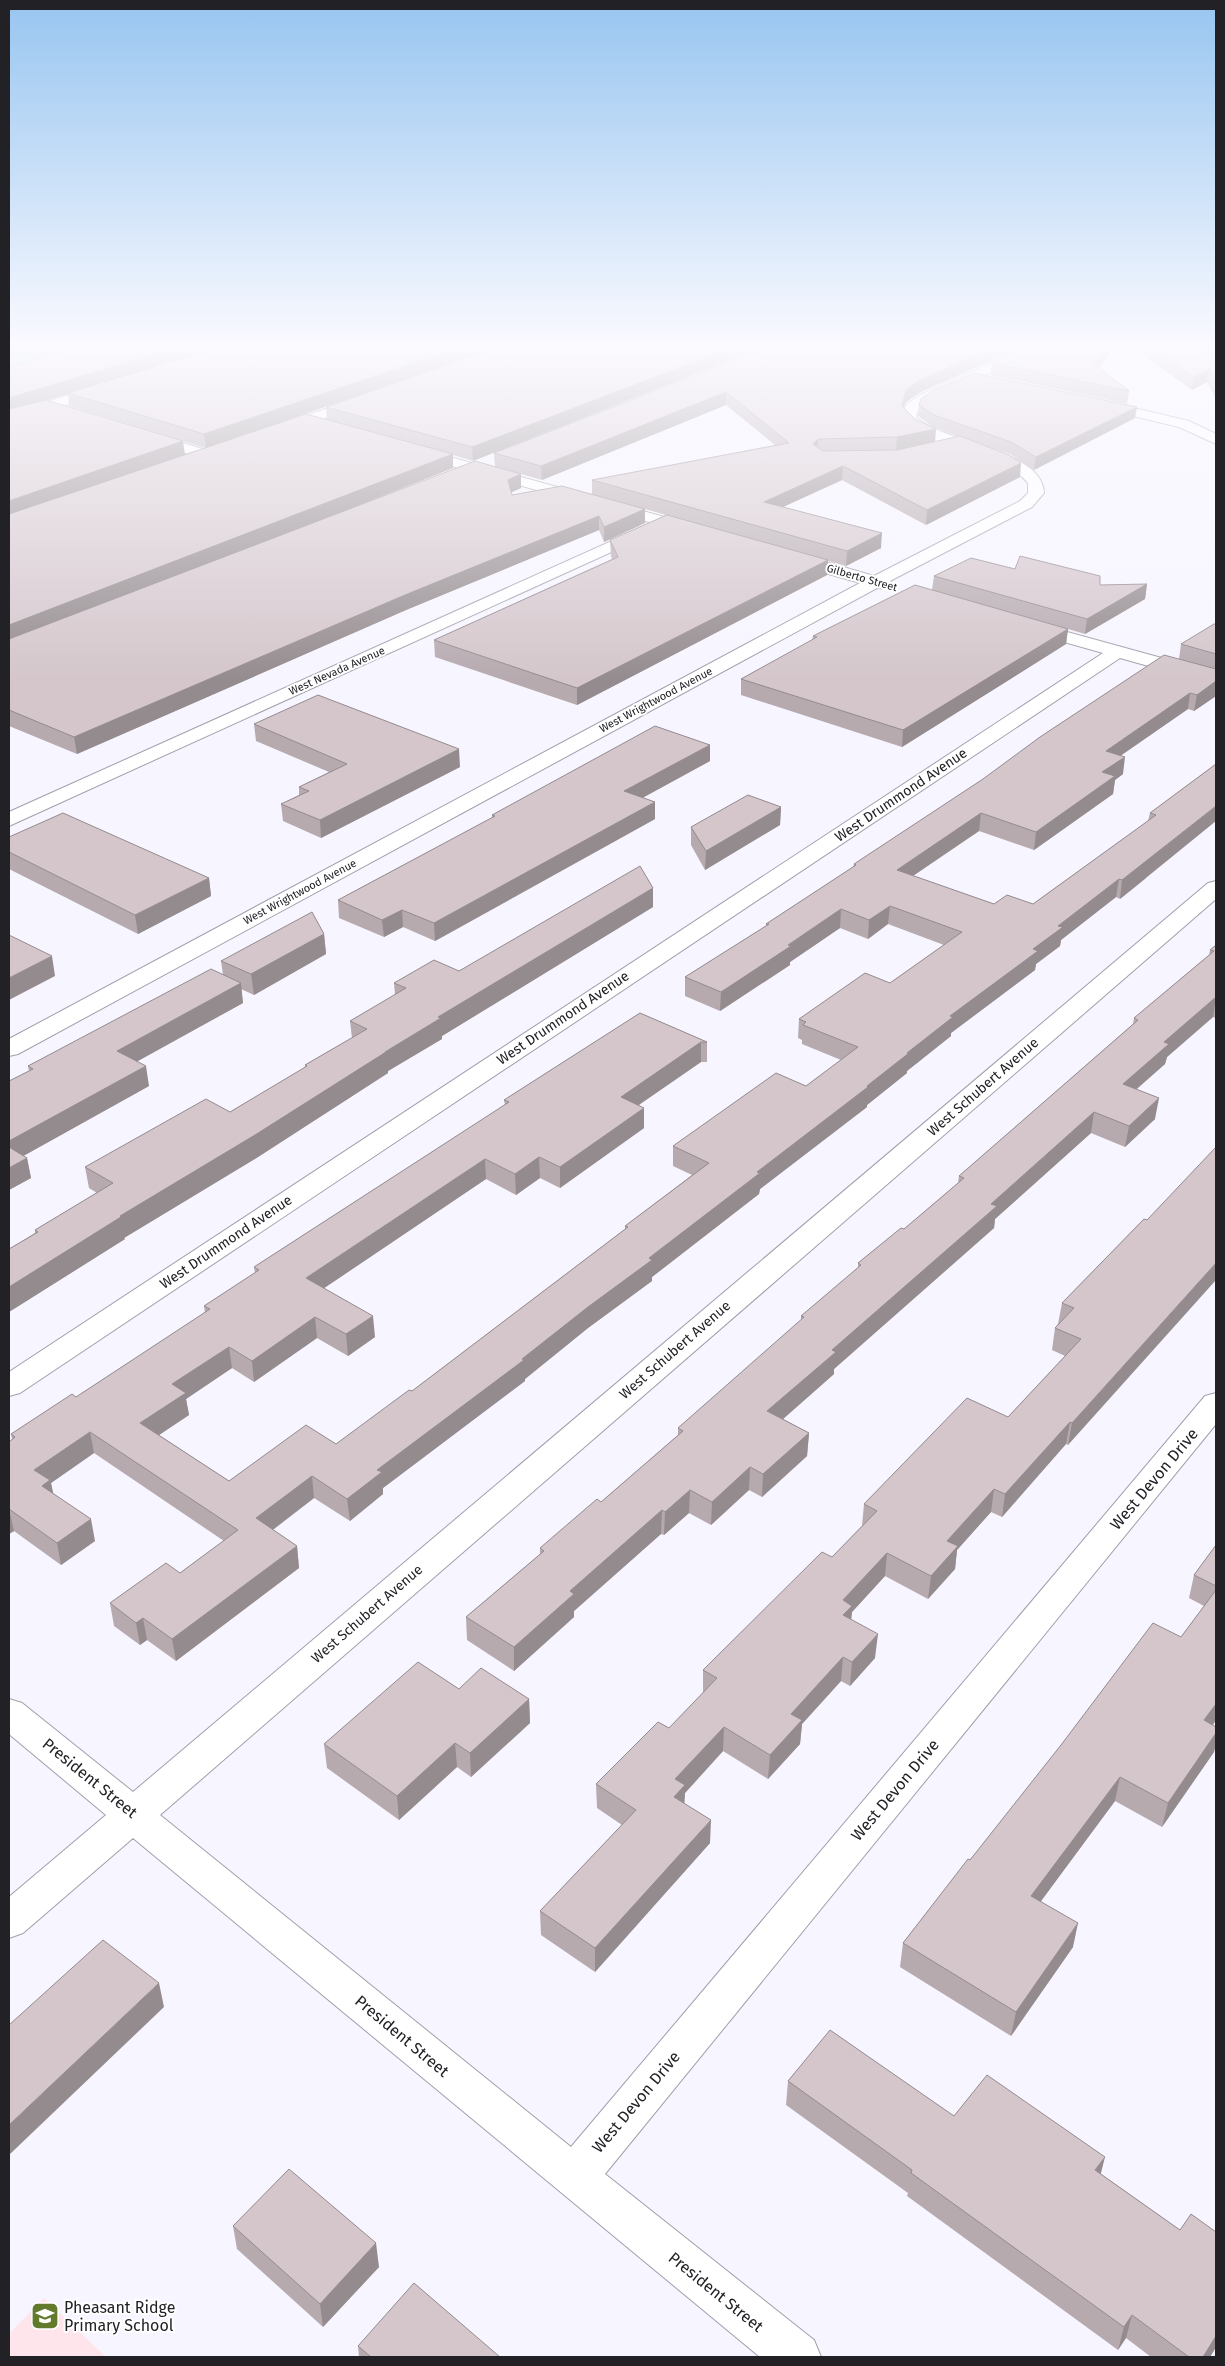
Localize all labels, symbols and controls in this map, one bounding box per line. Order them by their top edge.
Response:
street label: Gilberto Street [825,562,899,594]
street label: West Nevada Avenue [287,644,387,698]
street label: West Wrightwood Avenue [597,665,715,735]
street label: West Drummond Avenue [832,744,970,846]
street label: West Wrightwood Avenue [241,857,359,927]
street label: West Drummond Avenue [494,967,632,1069]
street label: West Schubert Avenue [924,1034,1042,1140]
street label: West Drummond Avenue [157,1191,295,1293]
street label: West Schubert Avenue [616,1297,734,1403]
street label: West Devon Drive [1106,1424,1202,1534]
street label: West Schubert Avenue [308,1561,426,1667]
street label: President Street [39,1734,141,1822]
street label: West Devon Drive [847,1735,943,1845]
street label: President Street [351,1991,453,2081]
street label: West Devon Drive [588,2047,684,2157]
street label: President Street [665,2248,767,2336]
place label: Pheasant Ridge Primary School [64,2298,175,2335]
school or university icon: Pheasant Ridge Primary School [30,2301,60,2331]

